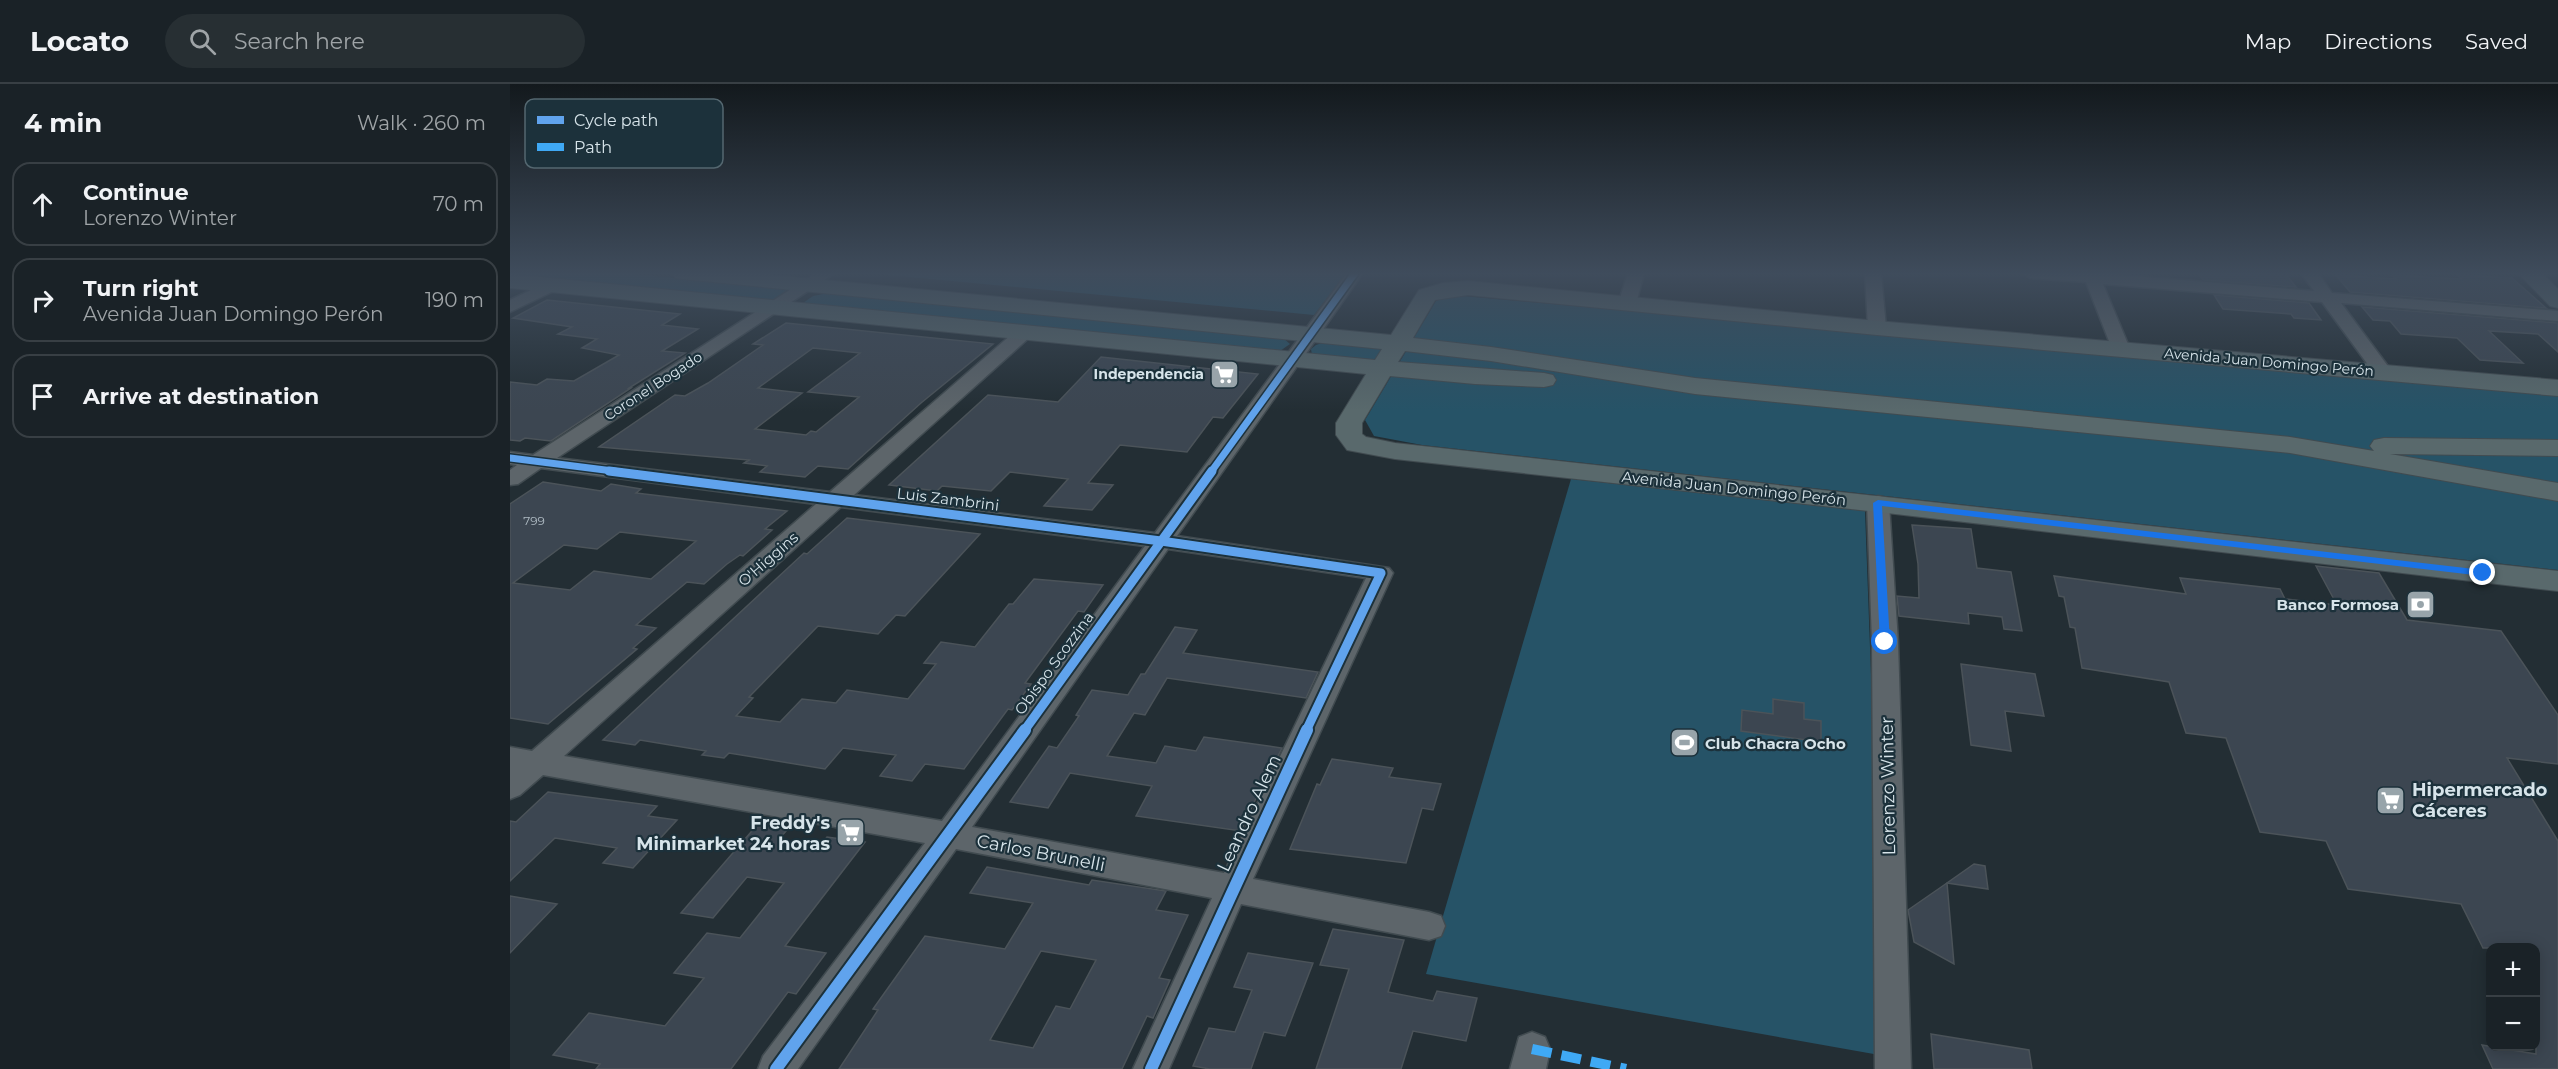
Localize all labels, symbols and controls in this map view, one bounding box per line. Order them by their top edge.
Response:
search box [165,14,585,68]
text: Locato [30,24,129,58]
icon: search [186,25,219,58]
text: Search here [234,28,365,55]
text: Map [2245,29,2291,54]
text: Directions [2324,29,2432,54]
text: Saved [2465,29,2528,54]
legend [525,99,723,168]
text: 4 min [24,107,102,139]
text: Walk · 260 m [357,111,486,135]
text: Cycle path [574,111,658,130]
text: Path [574,138,612,157]
text: Continue [83,179,189,206]
icon: ahead [26,188,59,221]
text: 70 m [433,192,484,216]
text: Lorenzo Winter [83,206,237,230]
text: Turn right [83,275,198,302]
icon: right [26,284,59,317]
text: 190 m [425,288,484,312]
text: Avenida Juan Domingo Perón [83,302,384,326]
street label: Avenida Juan Domingo Perón [2163,344,2375,380]
street label: Coronel Bogado [601,347,706,424]
supermarket icon: Independencia [1209,358,1241,390]
place label: Independencia [1094,365,1204,383]
icon: arrive [26,380,59,413]
text: Arrive at destination [83,383,319,410]
street label: Avenida Juan Domingo Perón [1621,467,1847,509]
street label: Luis Zambrini [896,483,1000,515]
house number: 799 [523,513,545,528]
street label: O'Higgins [734,528,802,590]
route end [2469,559,2495,585]
bank icon: Banco Formosa [2404,588,2436,620]
place label: Banco Formosa [2277,595,2399,614]
street label: Obispo Scozzina [1010,608,1098,718]
route start [1871,628,1897,654]
street label: Lorenzo Winter [1876,717,1900,855]
sports icon: Club Chacra Ocho [1668,727,1700,759]
place label: Club Chacra Ocho [1705,734,1846,753]
street label: Leandro Alem [1212,751,1286,875]
place label: Hipermercado Cáceres [2412,779,2548,822]
supermarket icon: Hipermercado Cáceres [2375,784,2407,816]
place label: Freddy's Minimarket 24 horas [636,812,830,855]
supermarket icon: Freddy's Minimarket 24 horas [835,817,867,849]
street label: Carlos Brunelli [975,830,1107,876]
map controls [2486,943,2540,1051]
button: + [2486,943,2540,997]
button: − [2486,997,2540,1051]

